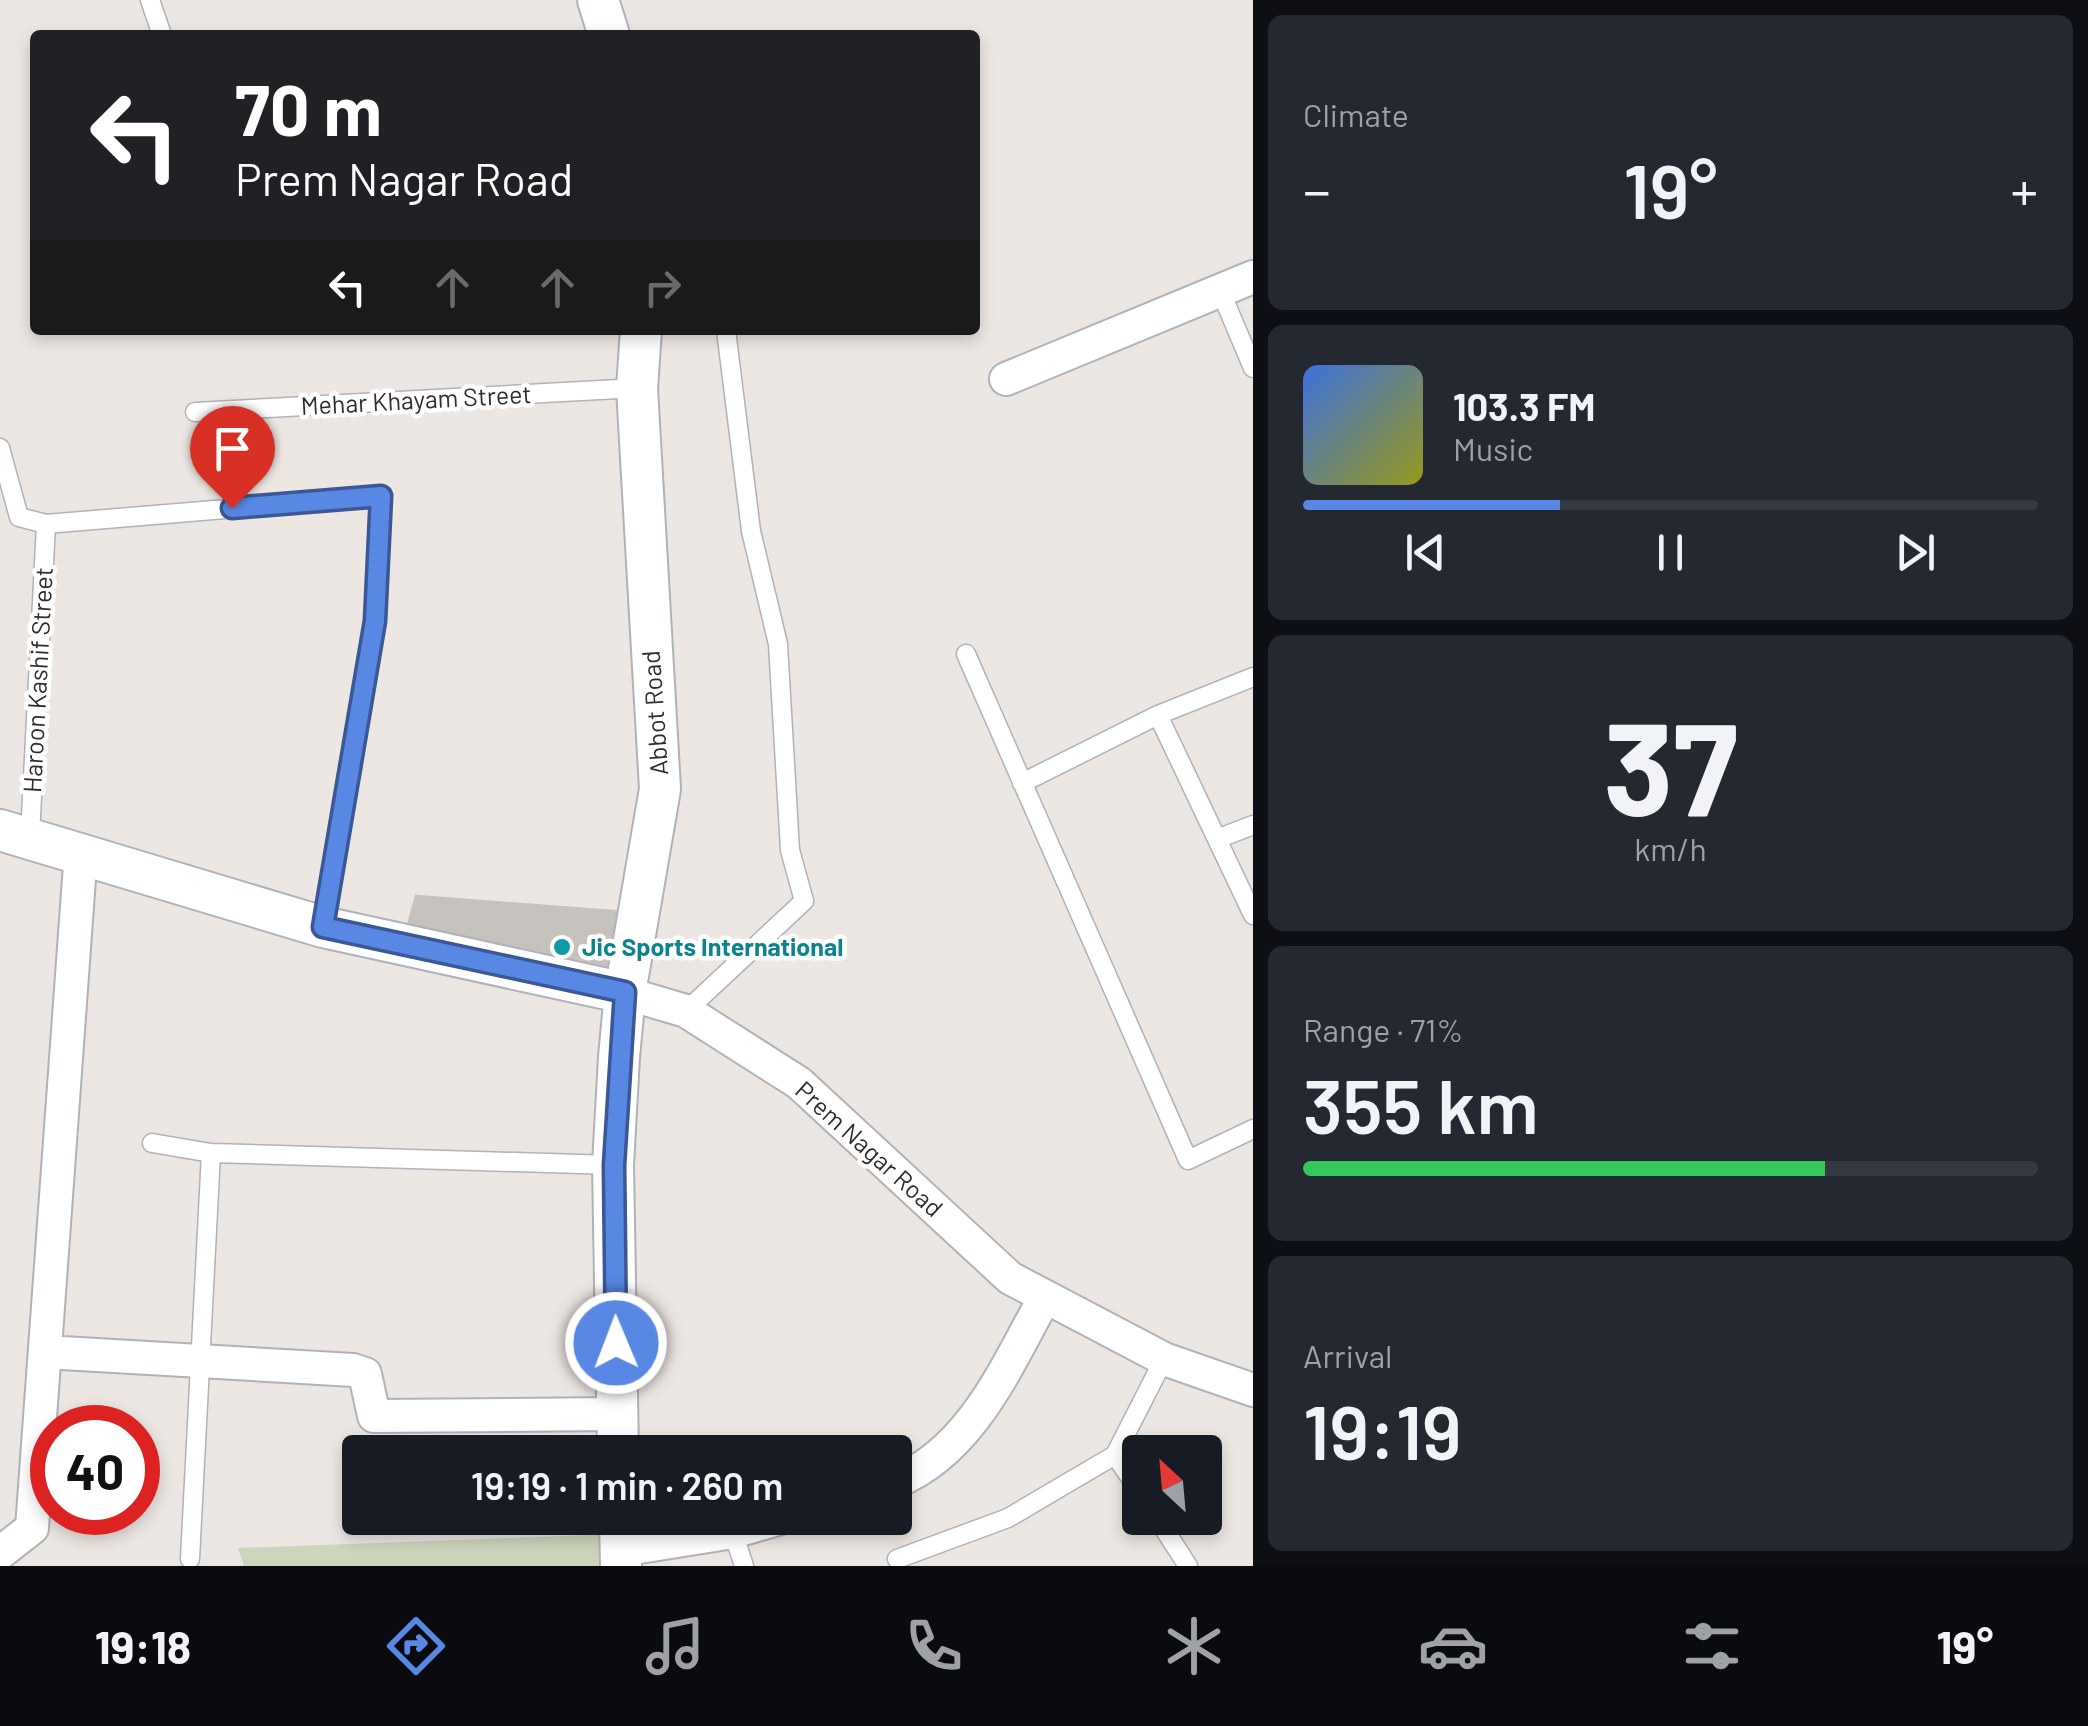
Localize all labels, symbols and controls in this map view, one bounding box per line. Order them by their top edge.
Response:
text: 70 m [235,66,382,150]
icon: left [70,70,200,200]
text: Climate [1303,95,1409,133]
text: 19° [1623,144,1718,234]
text: Prem Nagar Road [235,151,573,205]
text: − [1303,156,1331,222]
text: + [2010,156,2038,222]
icon: left [320,260,375,315]
icon: ahead [425,260,480,315]
icon: ahead [530,260,585,315]
icon: right [635,260,690,315]
street label: Mehar Khayam Street [300,378,532,420]
text: 103.3 FM [1453,383,1595,429]
pin [190,406,275,509]
icon: arrive [205,421,260,476]
text: Music [1453,429,1533,467]
icon: previous [1398,525,1453,580]
icon: pause [1643,525,1698,580]
icon: next [1888,525,1943,580]
street label: Haroon Kashif Street [16,566,58,794]
street label: Abbot Road [635,650,673,777]
text: 37 [1603,686,1738,842]
text: km/h [1634,829,1707,867]
place label: Jic Sports International [582,931,843,961]
marker: Jic Sports International [551,936,573,958]
text: Range · 71% [1303,1010,1463,1048]
text: 355 km [1303,1059,1539,1149]
street label: Prem Nagar Road [790,1074,950,1222]
position arrow [564,1291,668,1395]
text: Arrival [1303,1336,1392,1374]
text: 19:19 [1303,1385,1462,1475]
speed limit sign: 40 [30,1405,160,1535]
north arrow [1122,1435,1222,1535]
map controls [1122,1435,1222,1535]
text: 19:19 · 1 min · 260 m [471,1462,783,1508]
icon: directions [381,1611,451,1681]
icon: music [640,1611,710,1681]
icon: phone [899,1611,969,1681]
icon: climate [1159,1611,1229,1681]
icon: car [1418,1611,1488,1681]
icon: filters [1677,1611,1747,1681]
text: 19:18 [95,1619,191,1673]
text: 19° [1937,1619,1993,1673]

